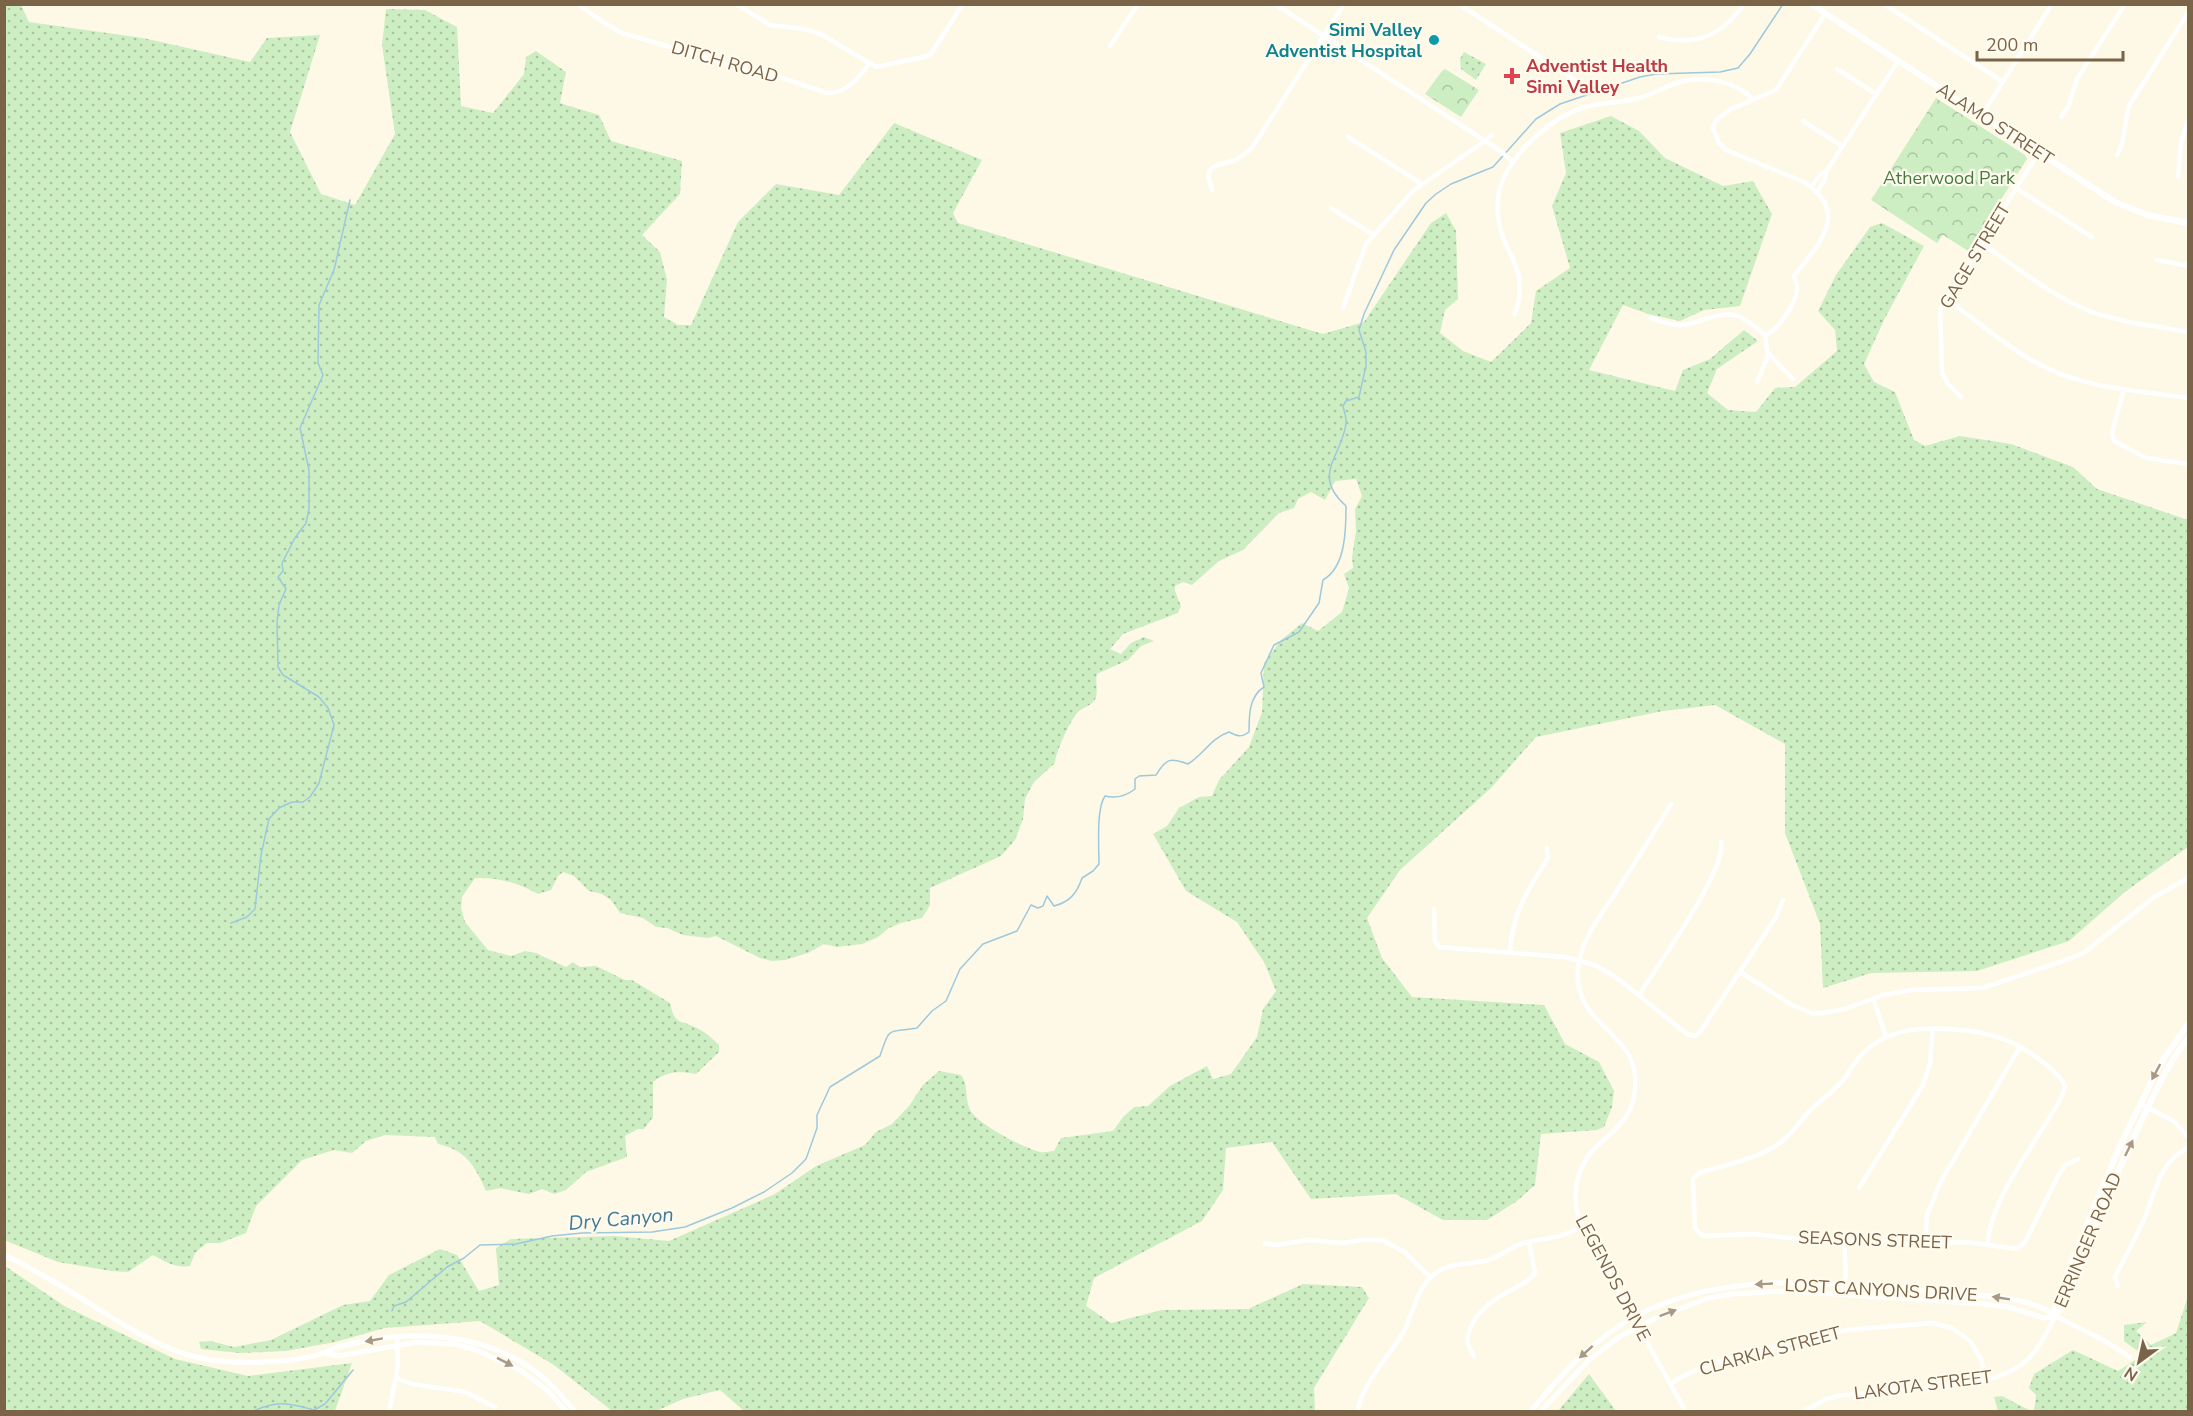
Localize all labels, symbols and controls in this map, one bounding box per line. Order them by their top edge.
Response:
place label: Simi Valley Adventist Hospital [1265,18,1423,63]
scale bar [1977,24,2122,62]
marker: Simi Valley Adventist Hospital [1427,33,1441,47]
text: 200 m [1986,33,2038,57]
street label: DITCH ROAD [669,35,781,89]
place label: Adventist Health Simi Valley [1526,54,1668,99]
marker: Adventist Health Simi Valley [1503,67,1521,85]
street label: ALAMO STREET [1932,77,2058,171]
park label: Atherwood Park [1883,166,2016,190]
street label: GAGE STREET [1934,199,2016,313]
one-way arrow [2151,1064,2161,1081]
one-way arrow [2124,1139,2133,1156]
street label: ERRINGER ROAD [2049,1169,2127,1311]
water label: Dry Canyon [567,1201,675,1237]
street label: LEGENDS DRIVE [1570,1211,1656,1345]
street label: SEASONS STREET [1798,1225,1952,1255]
street label: LOST CANYONS DRIVE [1784,1273,1978,1307]
one-way arrow [1755,1279,1774,1289]
one-way arrow [1991,1294,2010,1303]
one-way arrow [1659,1308,1677,1318]
street label: CLARKIA STREET [1697,1321,1844,1381]
north arrow [2109,1332,2169,1392]
one-way arrow [364,1336,383,1345]
one-way arrow [1579,1345,1594,1358]
one-way arrow [496,1357,513,1367]
text: N [2120,1361,2142,1386]
street label: LAKOTA STREET [1853,1365,1993,1405]

